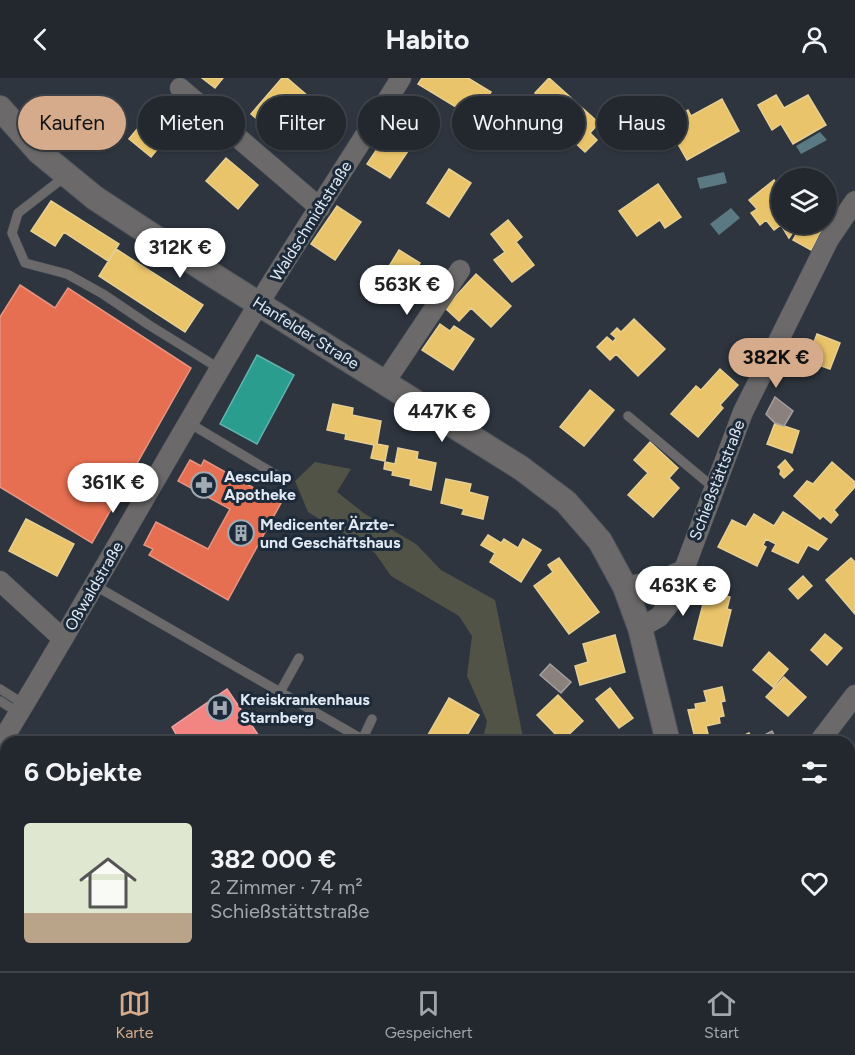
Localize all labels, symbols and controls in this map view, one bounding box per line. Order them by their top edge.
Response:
icon: back [24,23,57,56]
text: Habito [385,23,470,56]
icon: person [798,23,831,56]
chip: Kaufen [18,96,126,150]
chip: Mieten [138,96,245,150]
chip: Filter [257,96,346,150]
chip: Neu [358,96,440,150]
chip: Wohnung [452,96,585,150]
chip: Haus [597,96,687,150]
street label: Waldschmidtstraße [266,157,356,285]
map controls [771,168,837,234]
button: layers [771,168,837,234]
pin: 312K € [131,228,229,279]
text: 312K € [148,235,212,259]
pin: 563K € [358,265,456,316]
text: 563K € [374,272,440,296]
street label: Hanfelder Straße [249,293,363,373]
pin: 382K € [727,338,825,389]
text: 382K € [743,345,809,369]
pin: 447K € [393,392,491,443]
text: 447K € [408,399,476,423]
street label: Schießstättstraße [685,417,749,543]
pin: 361K € [64,463,162,514]
place label: Aesculap Apotheke [224,467,296,504]
text: 361K € [81,470,145,494]
pharmacy icon: Aesculap Apotheke [189,470,219,500]
place label: Medicenter Ärzte- und Geschäftshaus [260,515,401,552]
building icon: Medicenter Ärzte- und Geschäftshaus [226,518,256,548]
street label: Oßwaldstraße [61,538,127,634]
pin: 463K € [634,566,732,617]
text: 463K € [649,573,717,597]
place label: Kreiskrankenhaus Starnberg [240,690,370,727]
hospital icon: Kreiskrankenhaus Starnberg [205,693,235,723]
text: 6 Objekte [24,756,142,788]
icon: filters [798,756,831,789]
text: 382 000 € [210,843,336,875]
icon: home [72,847,144,919]
icon: heart [798,867,831,900]
text: 2 Zimmer · 74 m² [210,875,363,899]
text: Schießstättstraße [210,899,369,923]
tab: Karte [116,987,154,1042]
tab: Gespeichert [385,987,473,1042]
tab: Start [704,987,739,1042]

